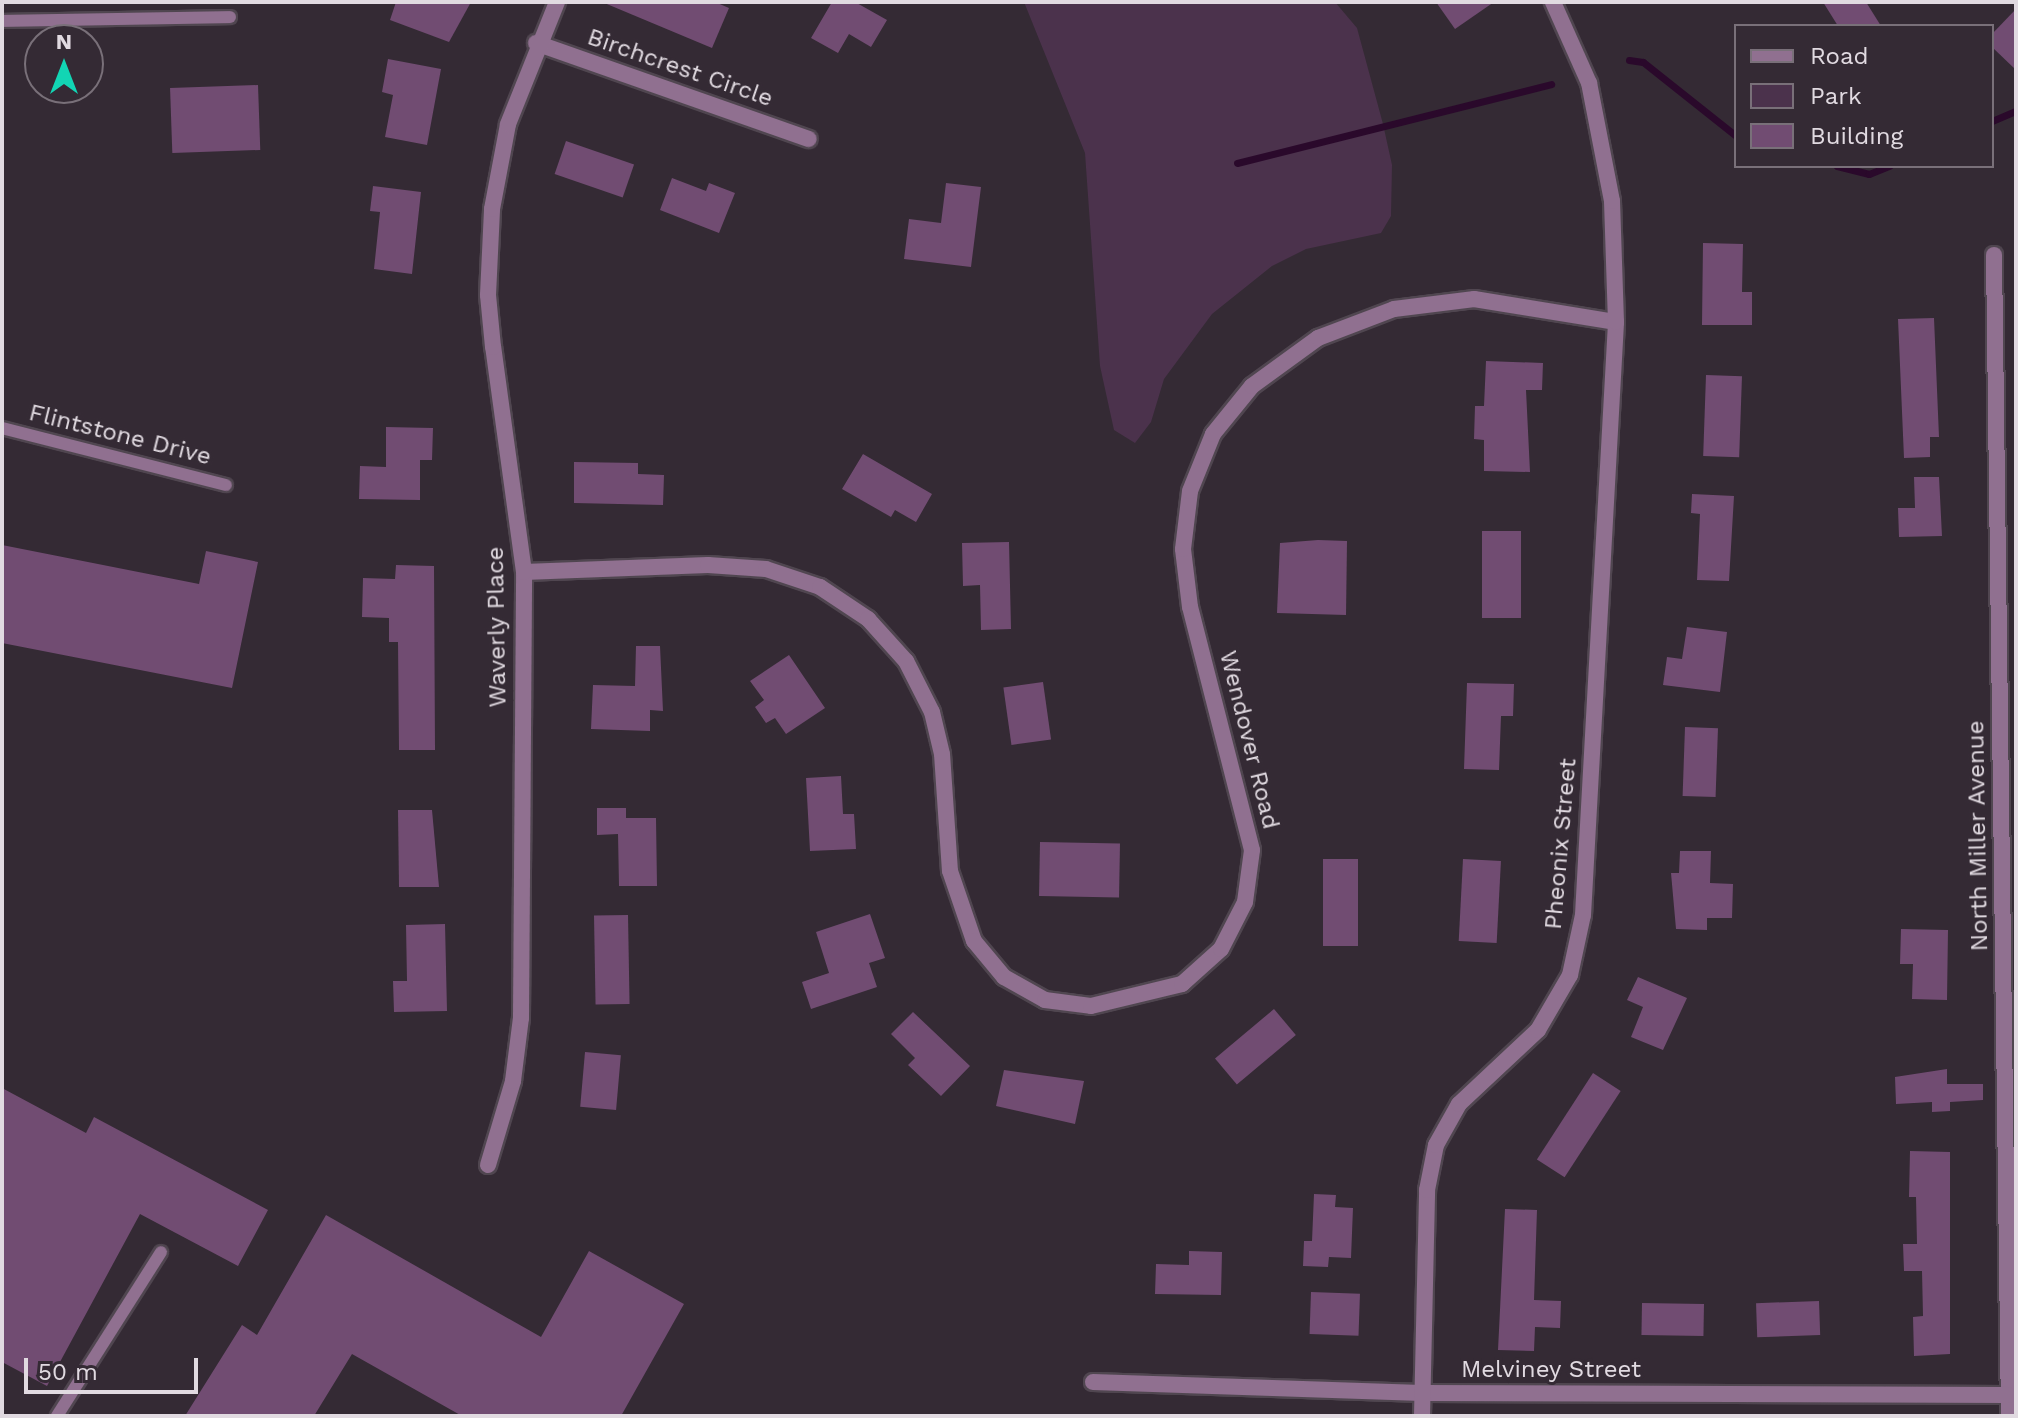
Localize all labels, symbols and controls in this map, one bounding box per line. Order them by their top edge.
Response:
street label: Birchcrest Circle [583,23,777,113]
north arrow [24,24,104,104]
legend [1734,24,1994,168]
text: N [56,29,72,54]
text: Road [1810,42,1869,70]
text: Park [1810,82,1862,110]
text: Building [1810,122,1903,150]
street label: Flintstone Drive [26,398,214,472]
street label: Waverly Place [481,546,513,708]
street label: Wendover Road [1213,648,1285,832]
street label: North Miller Avenue [1962,720,1994,952]
street label: Pheonix Street [1539,757,1583,931]
scale bar [28,1342,202,1392]
street label: Melviney Street [1461,1356,1641,1384]
text: 50 m [38,1358,98,1386]

